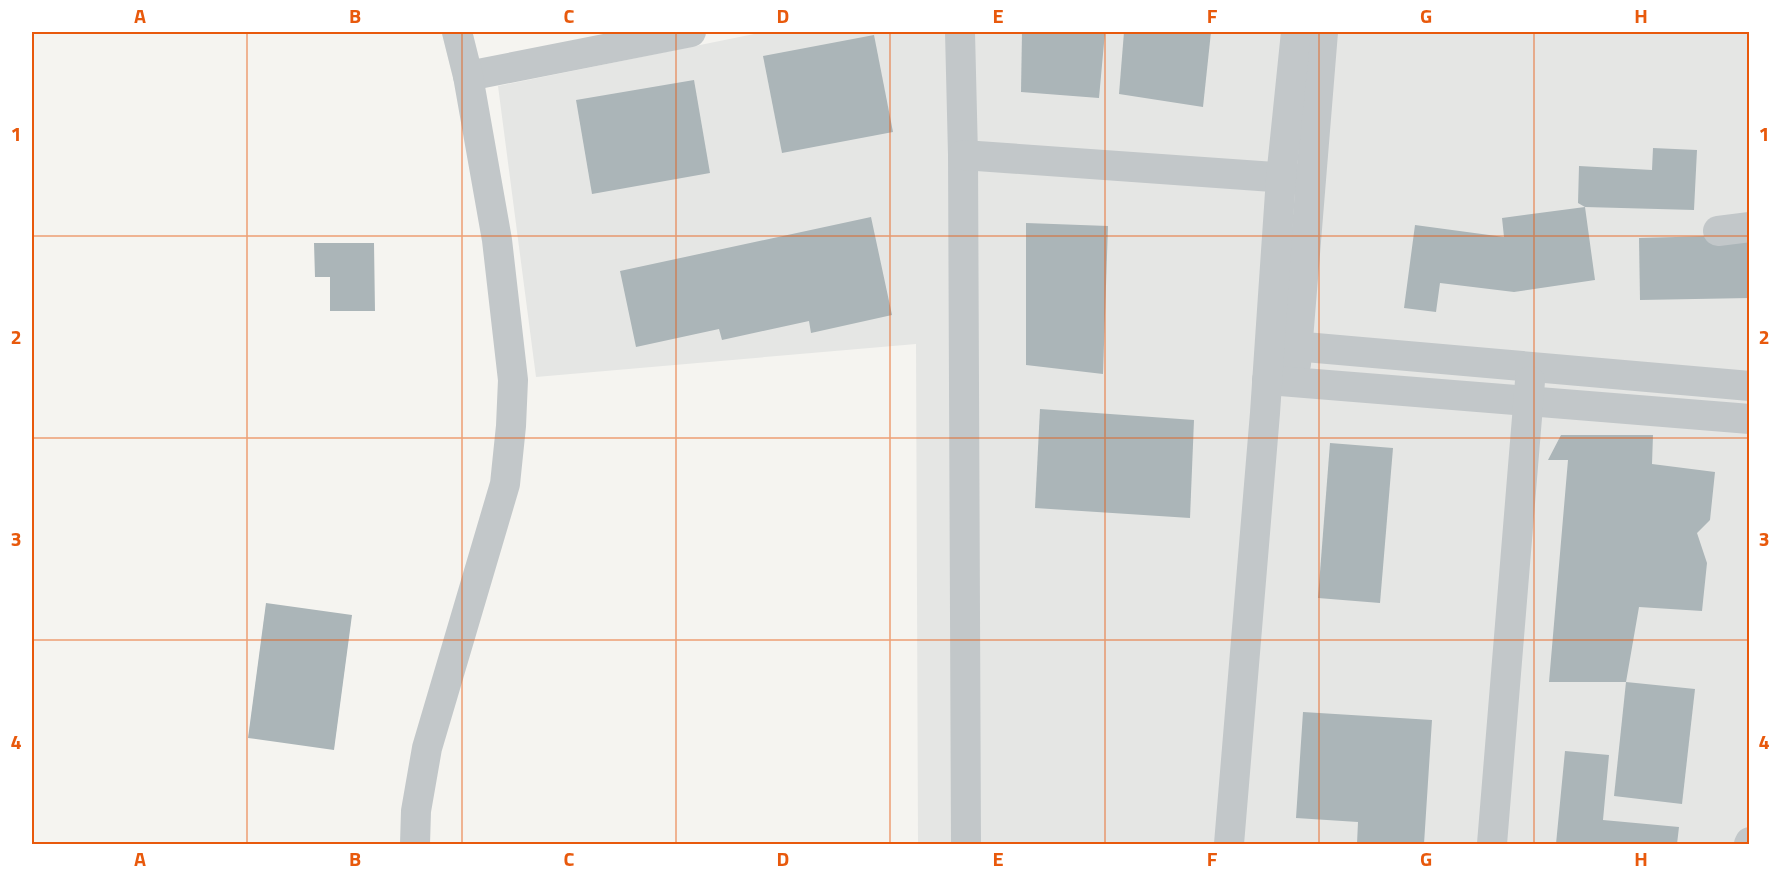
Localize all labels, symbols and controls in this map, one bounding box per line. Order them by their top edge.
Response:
text: A [134,0,146,31]
text: B [349,0,361,31]
text: C [564,0,575,31]
text: D [777,0,789,31]
text: E [992,0,1004,31]
text: F [1207,0,1218,31]
text: G [1420,0,1432,31]
text: H [1634,0,1648,31]
text: 1 [10,118,22,149]
text: 1 [1758,118,1770,149]
text: 2 [10,321,22,352]
text: 2 [1758,321,1770,352]
text: 3 [10,523,22,554]
text: 3 [1758,523,1770,554]
text: 4 [10,726,22,757]
text: 4 [1758,726,1770,757]
text: A [134,843,146,874]
text: B [349,843,361,874]
text: C [564,843,575,874]
text: D [777,843,789,874]
text: E [992,843,1004,874]
text: F [1207,843,1218,874]
text: G [1420,843,1432,874]
text: H [1634,843,1648,874]

